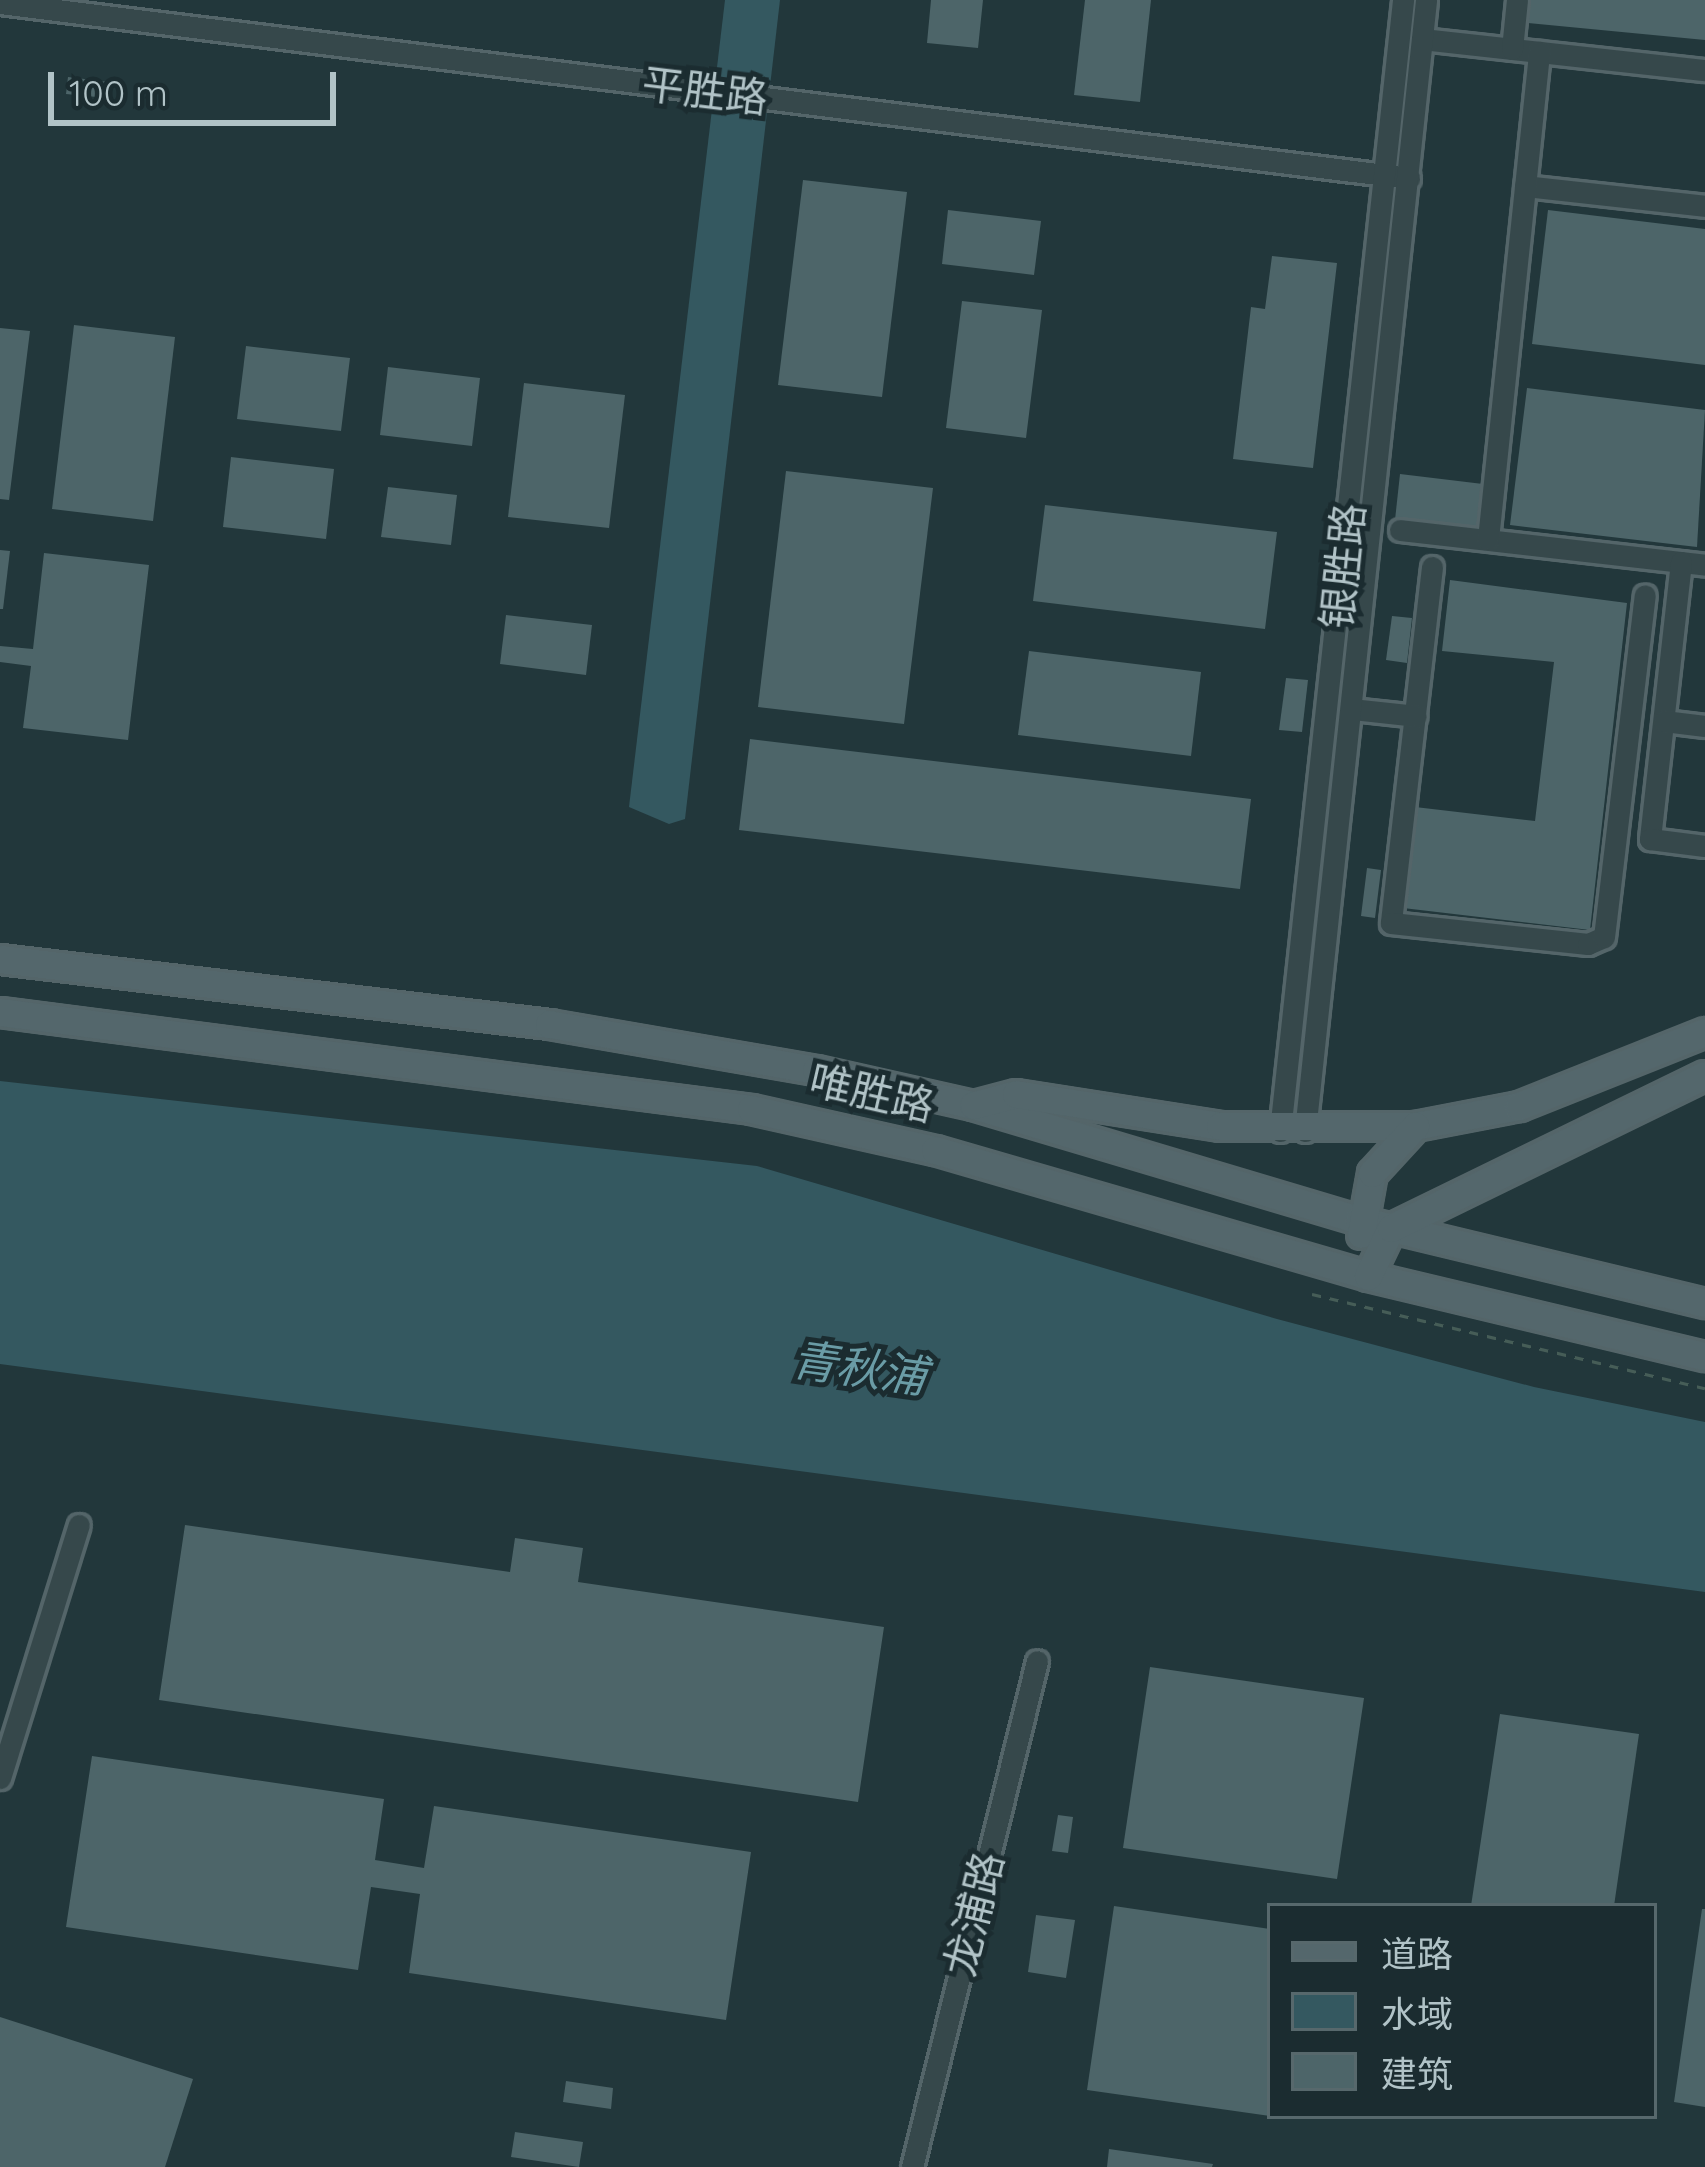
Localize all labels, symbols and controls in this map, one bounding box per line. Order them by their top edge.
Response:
scale bar [54,48,342,122]
street label: 平胜路 [639,58,771,124]
text: 100 m [69,70,168,115]
street label: 银胜路 [1311,501,1375,631]
street label: 唯胜路 [805,1054,939,1132]
water label: 青秋浦 [788,1332,930,1404]
street label: 龙浦路 [934,1847,1014,1981]
legend [1267,1903,1657,2119]
text: 道路 [1381,1931,1453,1976]
text: 水域 [1381,1991,1453,2036]
text: 建筑 [1381,2051,1453,2096]

